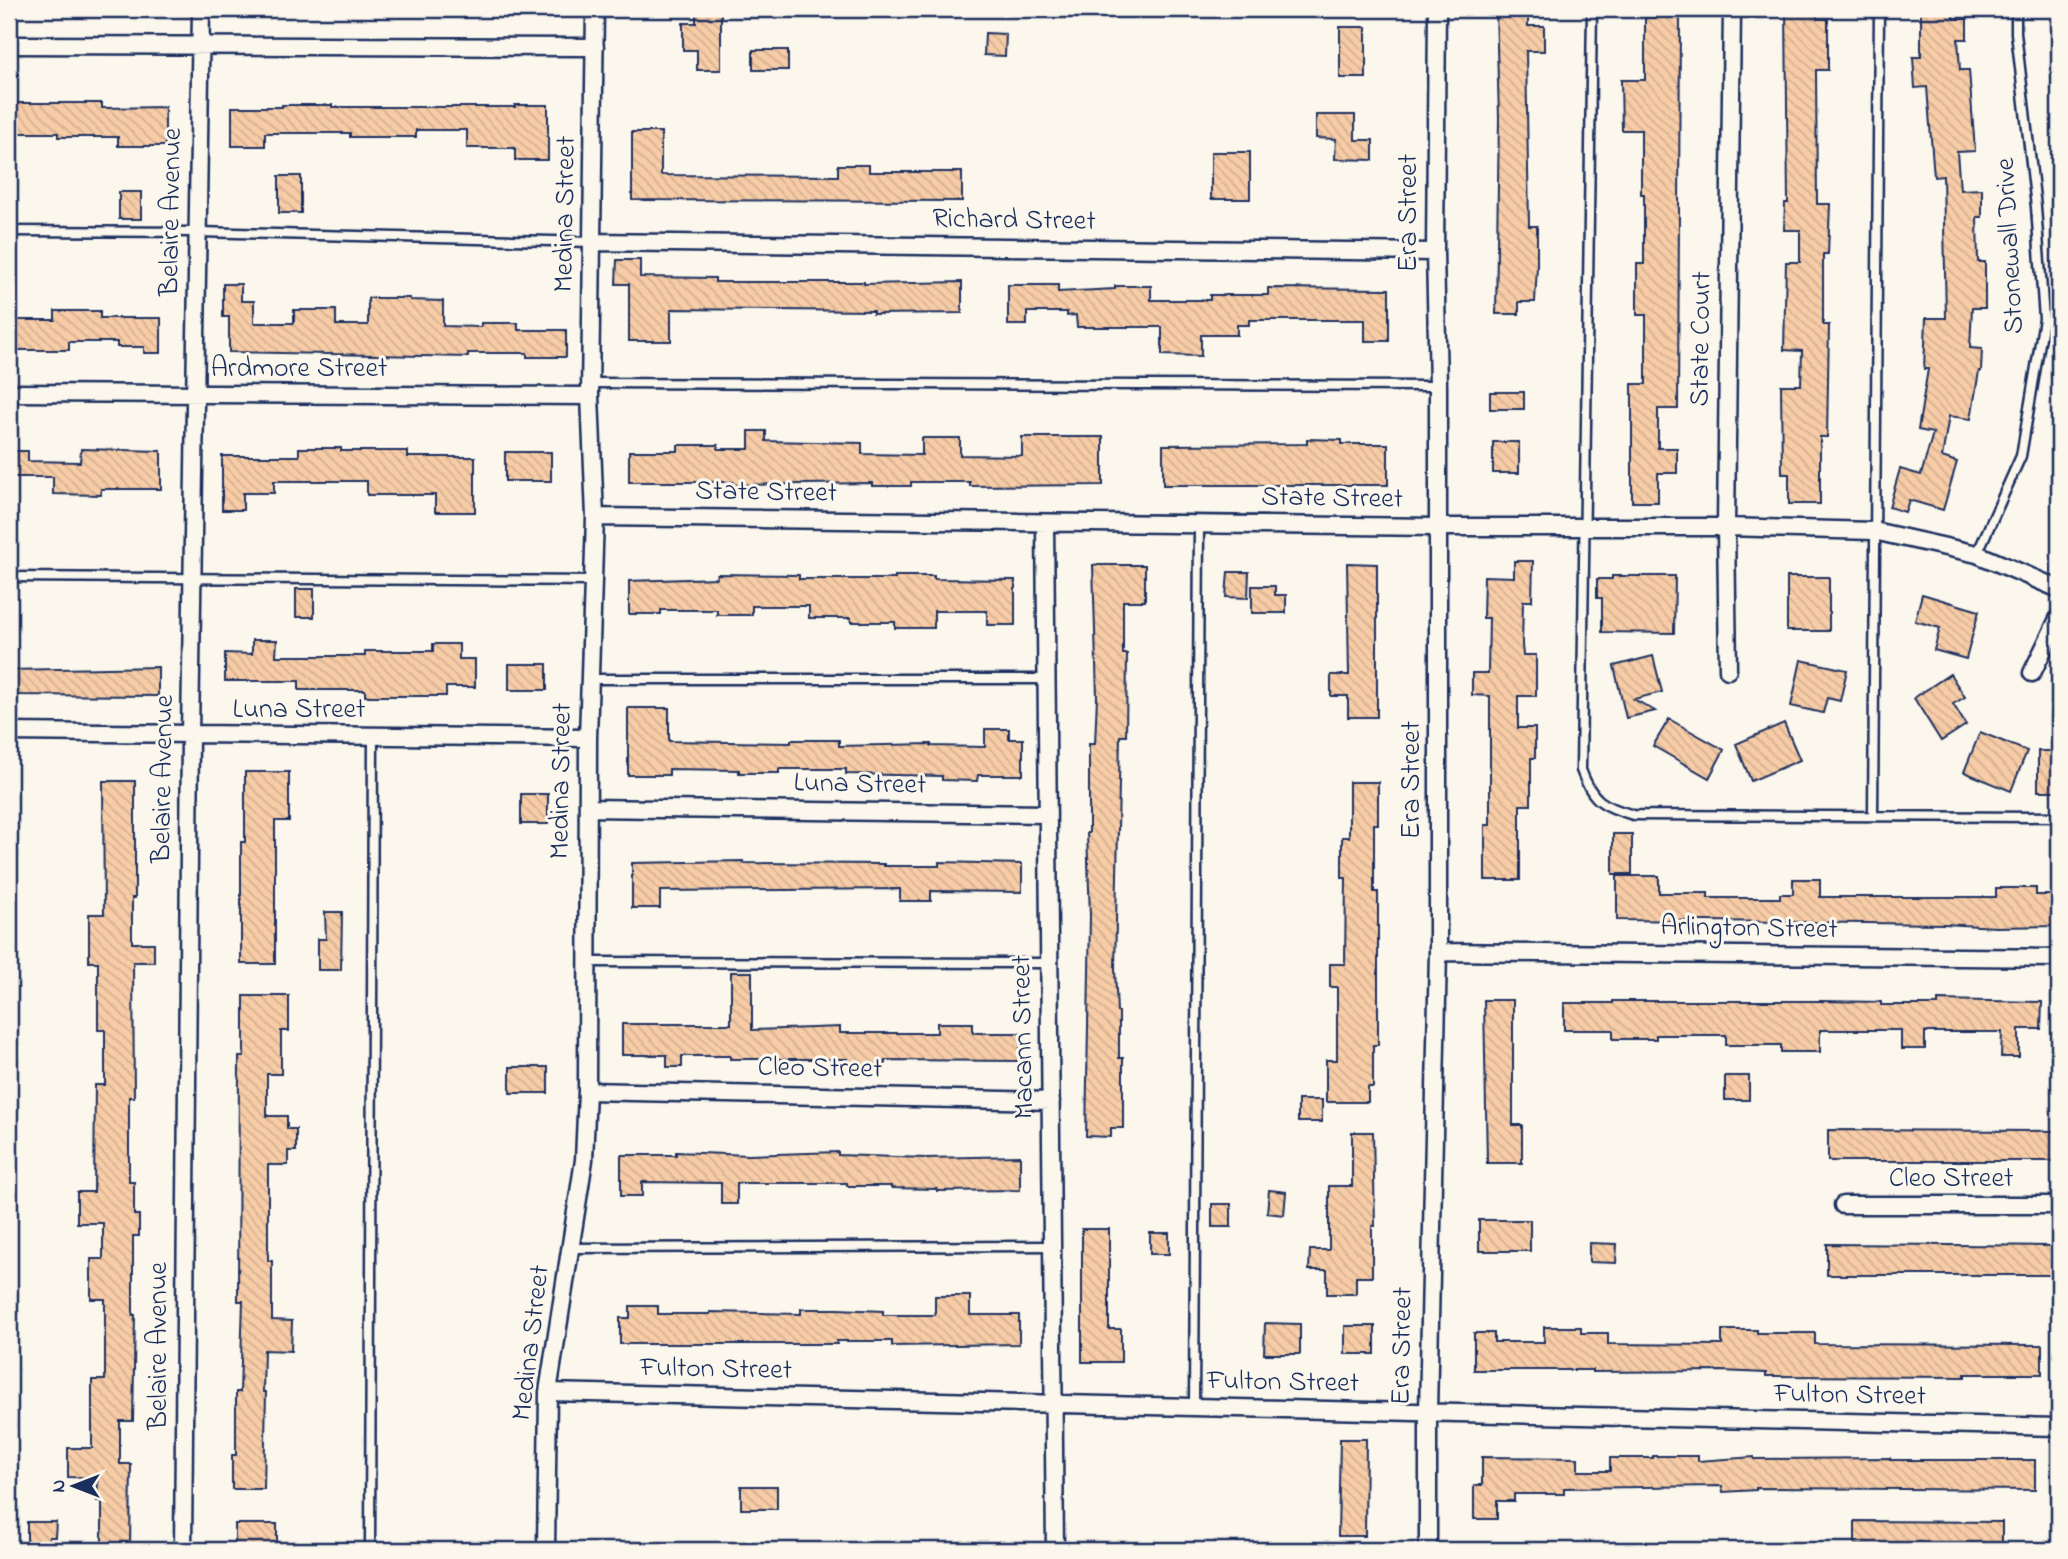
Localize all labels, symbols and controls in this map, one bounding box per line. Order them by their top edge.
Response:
street label: Belaire Avenue [150,127,194,297]
street label: Medina Street [544,135,588,293]
street label: Era Street [1389,154,1430,272]
street label: Stonewall Drive [1986,156,2036,335]
street label: Richard Street [932,199,1096,243]
street label: State Court [1680,271,1724,407]
street label: Ardmore Street [211,349,387,390]
street label: State Street [695,471,837,515]
street label: State Street [1261,477,1403,521]
street label: Luna Street [233,690,365,731]
street label: Belaire Avenue [142,694,186,864]
street label: Medina Street [540,702,584,860]
street label: Era Street [1392,721,1433,839]
street label: Luna Street [793,763,927,807]
street label: Arlington Street [1660,907,1838,951]
street label: Macann Street [1002,954,1046,1120]
street label: Cleo Street [757,1047,883,1091]
street label: Cleo Street [1889,1159,2013,1200]
street label: Belaire Avenue [139,1261,180,1431]
street label: Medina Street [502,1263,562,1423]
street label: Era Street [1381,1286,1425,1406]
street label: Fulton Street [639,1348,792,1392]
street label: Fulton Street [1206,1361,1359,1405]
street label: Fulton Street [1773,1374,1926,1418]
north arrow [38,1450,108,1520]
text: N [46,1479,73,1492]

